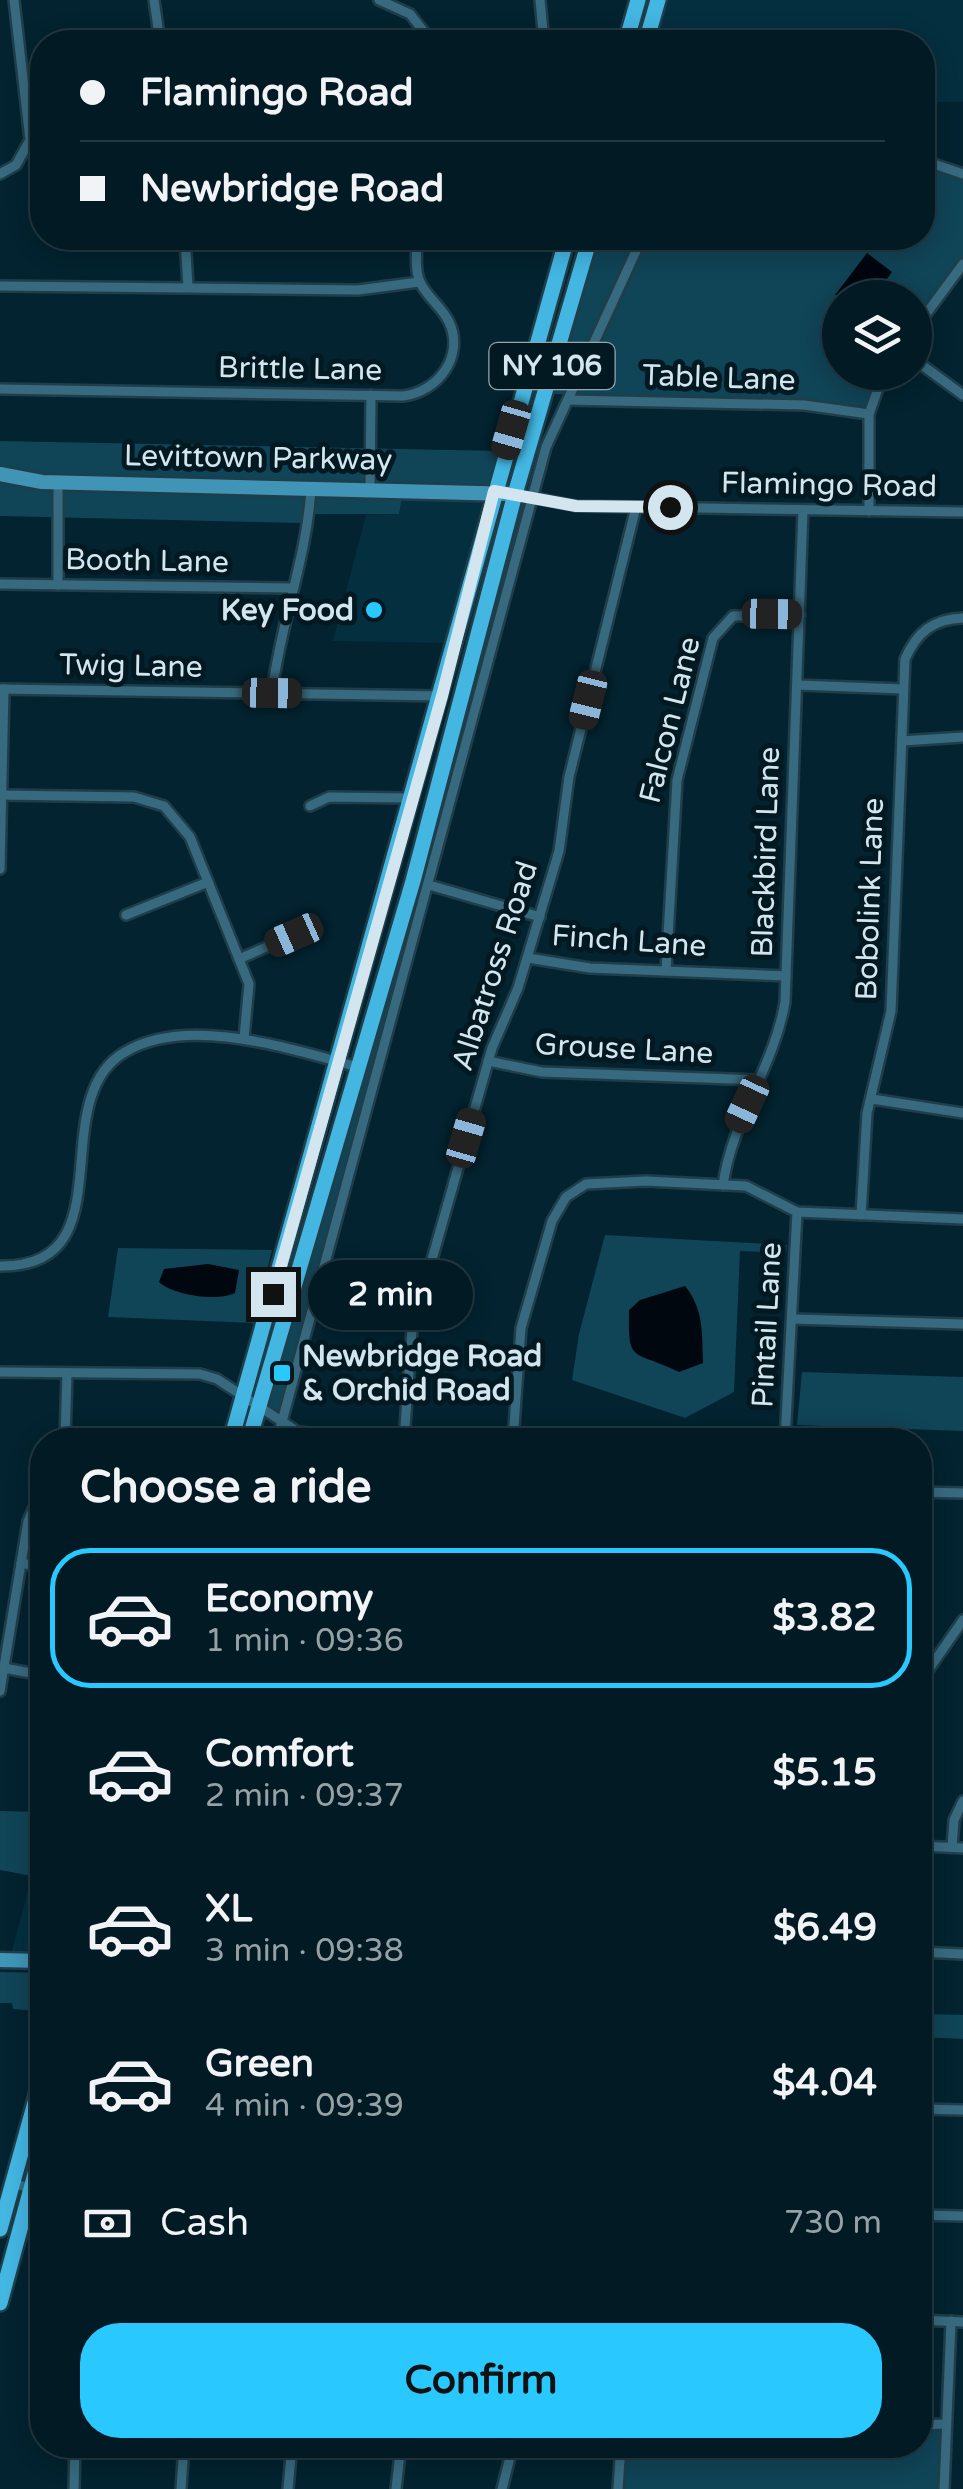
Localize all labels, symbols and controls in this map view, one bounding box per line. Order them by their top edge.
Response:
text: Flamingo Road [140,70,414,116]
text: Newbridge Road [140,166,444,212]
map controls [822,280,932,390]
button: layers [822,280,932,390]
road number: NY 106 [490,343,614,389]
street label: Brittle Lane [218,349,382,389]
street label: Table Lane [642,357,796,399]
car [488,397,534,463]
street label: Levittown Parkway [123,437,393,479]
street label: Flamingo Road [721,465,937,505]
route start [648,485,693,530]
street label: Booth Lane [65,541,229,581]
place label: Key Food [221,592,354,629]
car [742,598,802,630]
marker: Key Food [363,599,385,621]
street label: Falcon Lane [632,633,708,807]
street label: Twig Lane [59,646,203,686]
car [566,667,610,733]
car [242,677,302,709]
street label: Blackbird Lane [744,746,788,958]
street label: Bobolink Lane [848,797,892,1001]
street label: Albatross Road [444,857,546,1075]
car [260,909,328,961]
street label: Finch Lane [550,917,708,965]
street label: Grouse Lane [534,1026,714,1072]
car [721,1070,773,1138]
car [443,1105,489,1171]
street label: Pintail Lane [744,1241,790,1409]
callout: 2 min [308,1259,473,1329]
route end [251,1272,296,1317]
text: 2 min [348,1276,433,1314]
place label: Newbridge Road & Orchid Road [302,1338,542,1409]
marker: Newbridge Road & Orchid Road [271,1362,293,1384]
text: Choose a ride [80,1461,371,1515]
icon: car [85,1573,175,1663]
text: Economy [205,1576,373,1622]
text: $3.82 [772,1595,877,1641]
text: 1 min · 09:36 [205,1622,404,1660]
icon: car [85,1728,175,1818]
text: Comfort [205,1731,354,1777]
text: $5.15 [772,1750,877,1796]
text: 2 min · 09:37 [205,1777,404,1815]
icon: car [85,1883,175,1973]
text: XL [205,1886,252,1932]
text: $6.49 [773,1905,877,1951]
text: 3 min · 09:38 [205,1932,404,1970]
icon: car [85,2038,175,2128]
text: Green [205,2041,314,2087]
text: $4.04 [772,2060,877,2106]
text: 4 min · 09:39 [205,2087,404,2125]
icon: cash [80,2196,135,2251]
text: Cash [160,2200,249,2246]
text: 730 m [784,2204,882,2242]
button: Confirm [80,2323,882,2438]

